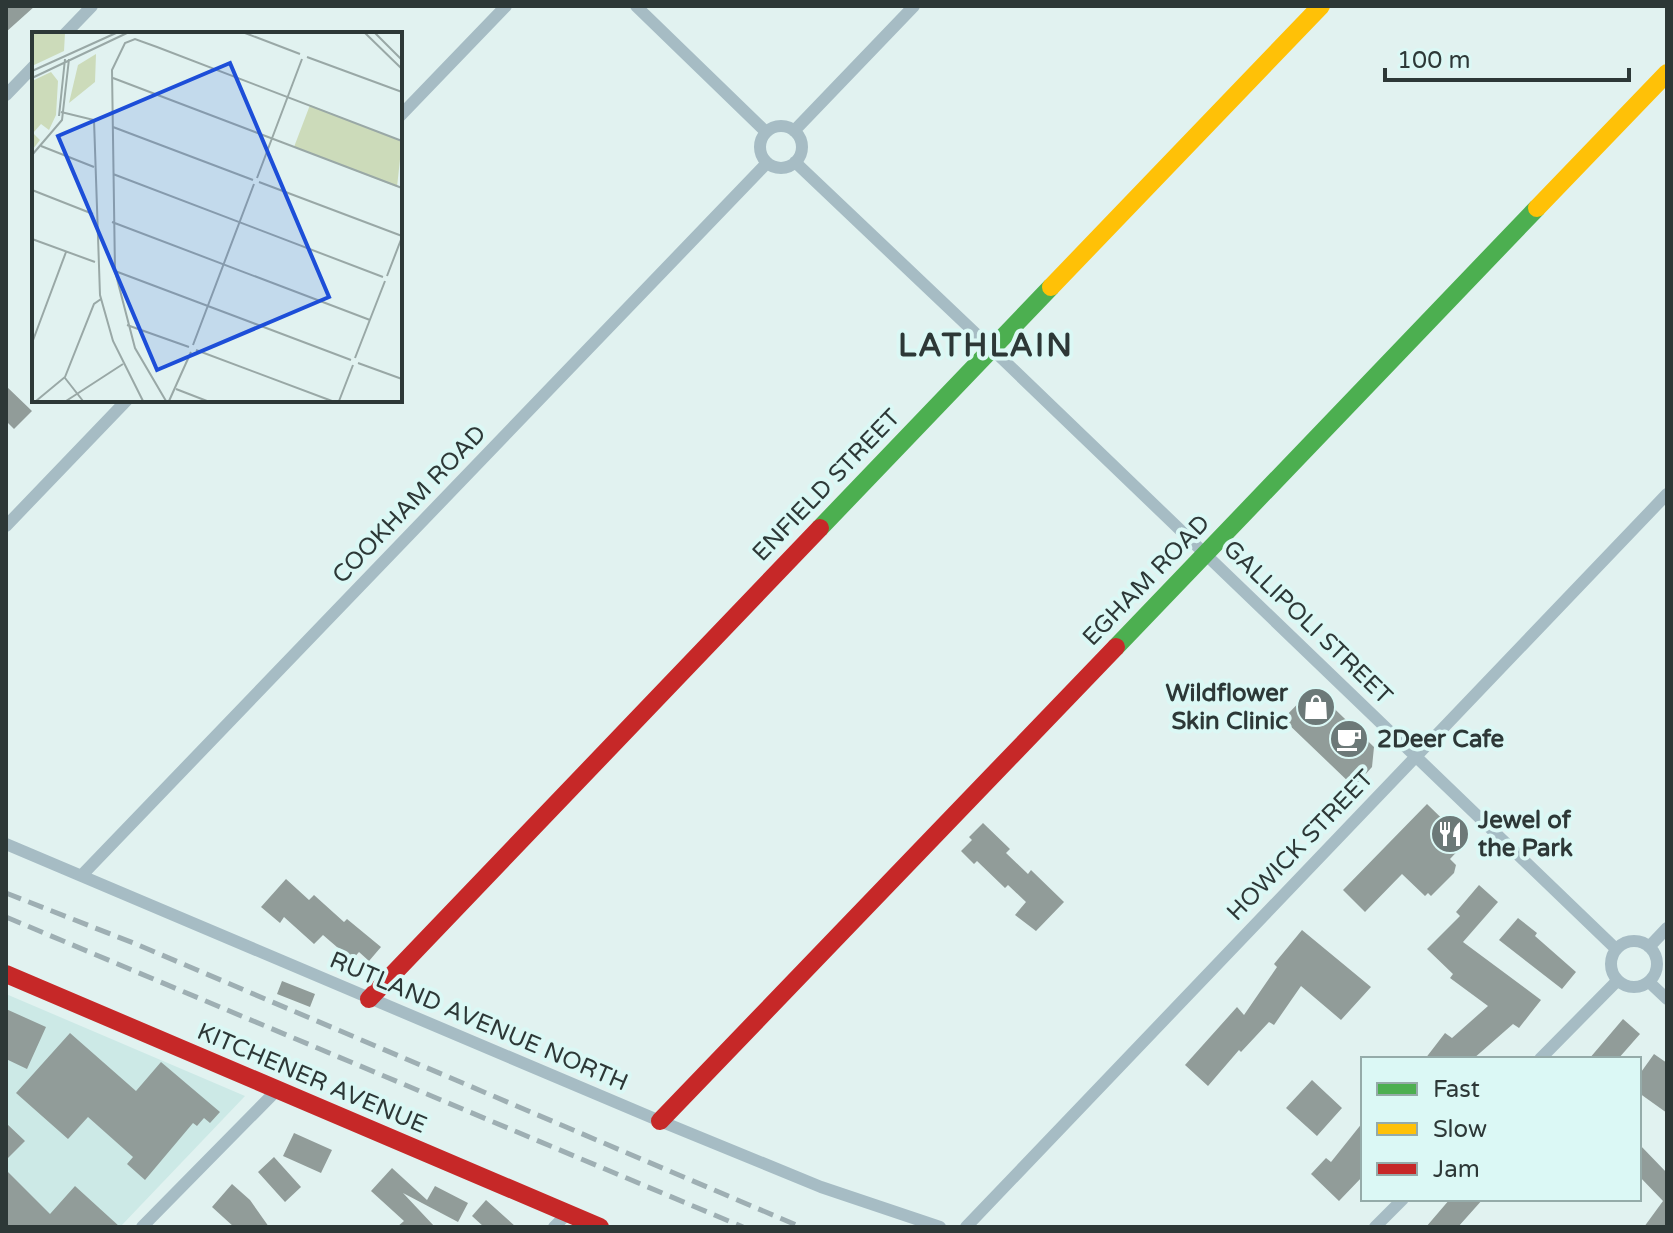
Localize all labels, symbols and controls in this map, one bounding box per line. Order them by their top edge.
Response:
inset map [32,32,402,402]
scale bar [1385,32,1629,82]
text: 100 m [1397,46,1471,75]
district label: LATHLAIN [898,327,1074,365]
street label: ENFIELD STREET [746,403,907,567]
street label: COOKHAM ROAD [326,419,492,590]
street label: EGHAM ROAD [1077,509,1216,652]
street label: GALLIPOLI STREET [1217,534,1399,711]
place label: Wildflower Skin Clinic [1166,679,1289,736]
shop icon: Wildflower Skin Clinic [1295,686,1337,728]
cafe icon: 2Deer Cafe [1328,718,1370,760]
place label: 2Deer Cafe [1377,725,1505,754]
street label: HOWICK STREET [1221,764,1380,927]
place label: Jewel of the Park [1477,806,1573,863]
restaurant icon: Jewel of the Park [1429,813,1471,855]
street label: RUTLAND AVENUE NORTH [325,945,632,1098]
street label: KITCHENER AVENUE [193,1017,431,1140]
legend [1361,1057,1641,1201]
text: Fast [1433,1075,1480,1104]
text: Slow [1433,1115,1487,1144]
text: Jam [1433,1155,1480,1184]

